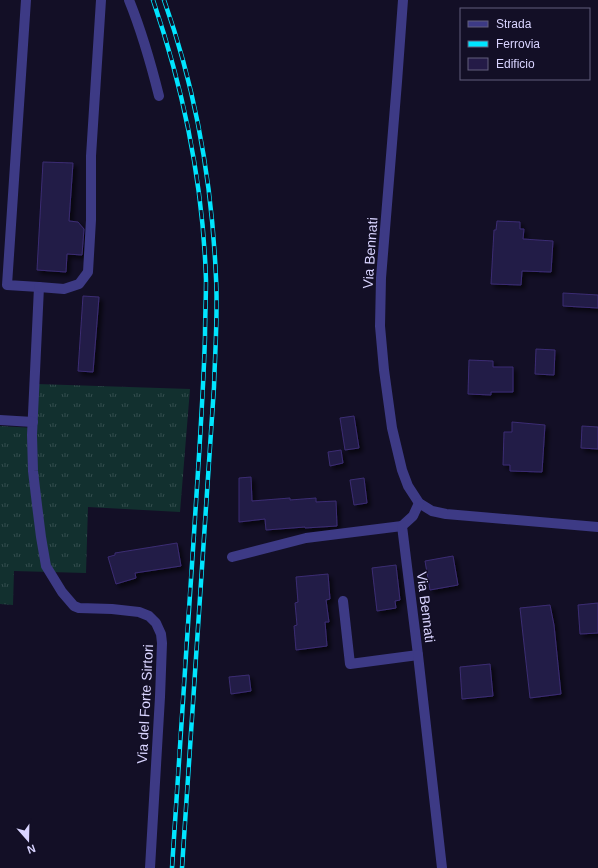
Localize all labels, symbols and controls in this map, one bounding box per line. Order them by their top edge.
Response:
legend [460,8,590,80]
text: Strada [496,17,532,31]
text: Ferrovia [496,37,540,51]
text: Edificio [496,57,535,71]
street label: Via Bennati [360,217,380,289]
street label: Via Bennati [414,571,438,643]
street label: Via del Forte Sirtori [134,644,156,764]
north arrow [8,820,48,860]
text: N [26,842,37,856]

